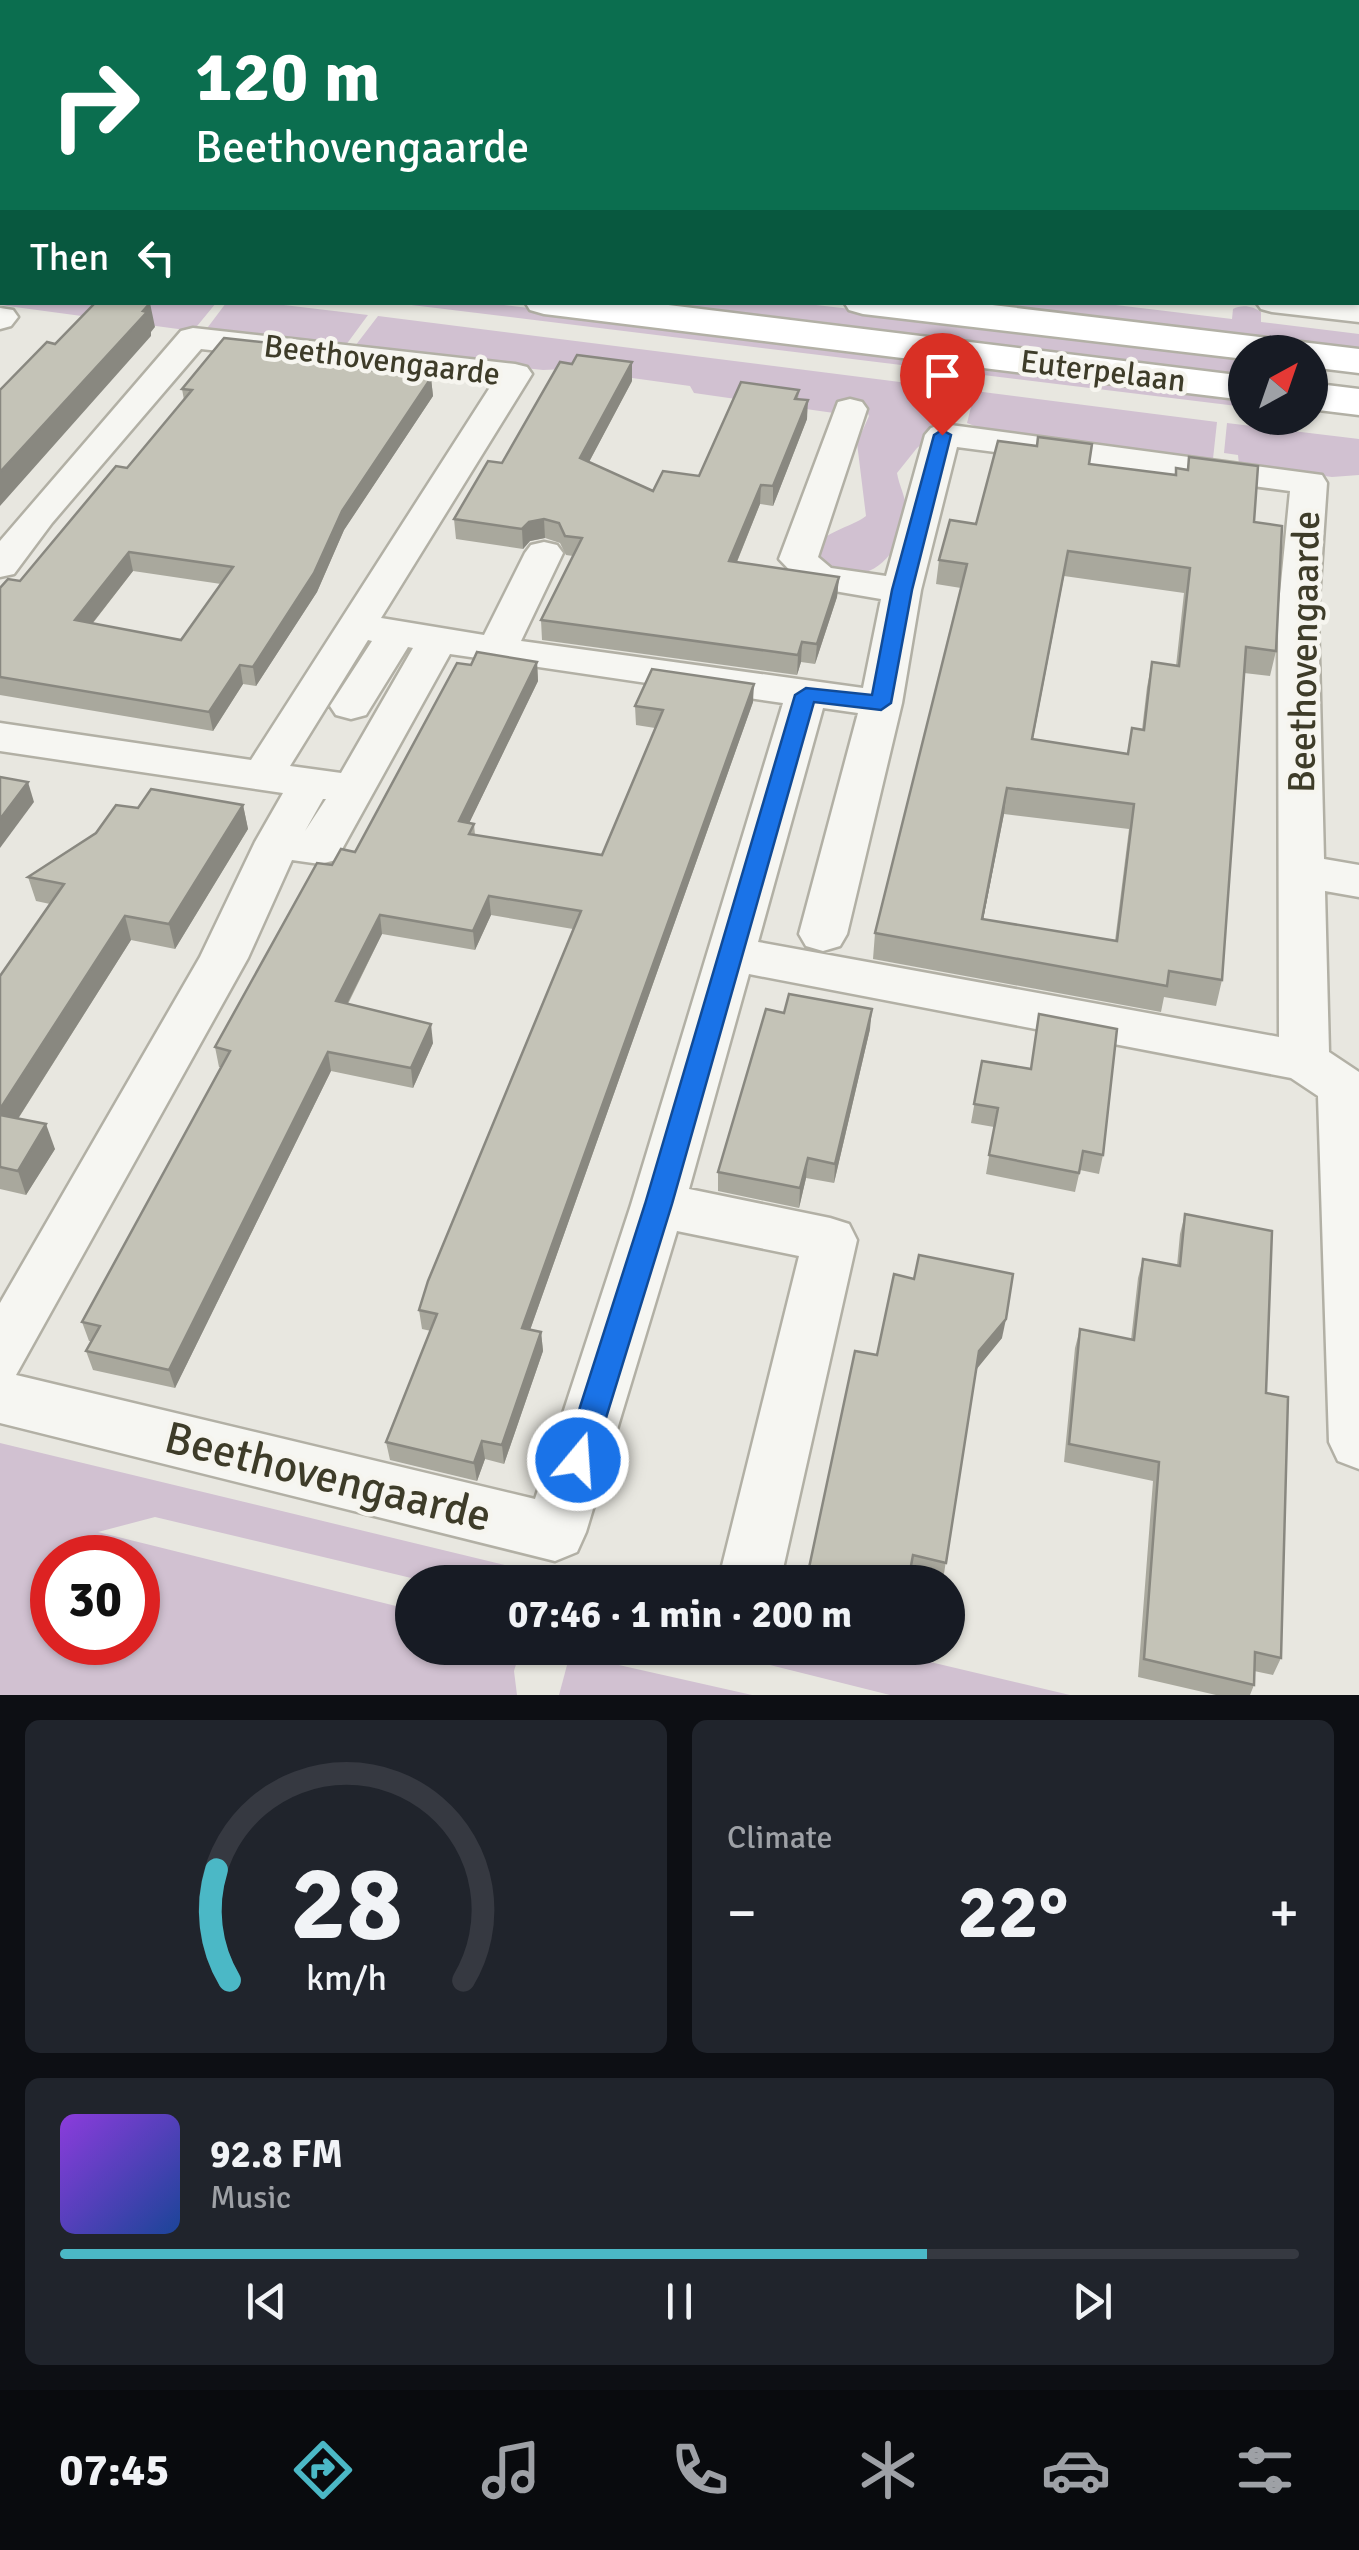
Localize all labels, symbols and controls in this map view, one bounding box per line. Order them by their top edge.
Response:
text: 120 m [195,34,380,120]
icon: right [30,40,160,170]
text: Beethovengaarde [195,120,529,175]
icon: left [129,230,184,285]
text: Then [30,234,109,281]
street label: Beethovengaarde [262,326,502,394]
pin [900,333,985,436]
north arrow [1228,335,1328,435]
map controls [1228,335,1328,435]
street label: Euterpelaan [1018,342,1188,400]
icon: arrive [915,348,970,403]
street label: Beethovengaarde [1278,510,1330,794]
position arrow [526,1408,630,1512]
street label: Beethovengaarde [159,1410,497,1544]
speed limit sign: 30 [30,1535,160,1665]
text: 07:46 · 1 min · 200 m [508,1591,852,1638]
text: Climate [727,1818,833,1857]
text: 28 [290,1840,402,1968]
text: 22° [958,1866,1069,1959]
text: − [727,1879,757,1947]
text: + [1269,1879,1299,1947]
text: km/h [306,1956,386,2000]
text: 92.8 FM [210,2131,343,2178]
text: Music [210,2178,291,2217]
icon: previous [239,2274,294,2329]
icon: pause [652,2274,707,2329]
icon: next [1065,2274,1120,2329]
icon: directions [288,2435,358,2505]
icon: music [476,2435,546,2505]
icon: phone [665,2435,735,2505]
icon: climate [853,2435,923,2505]
icon: car [1041,2435,1111,2505]
icon: filters [1230,2435,1300,2505]
text: 07:45 [59,2443,170,2498]

